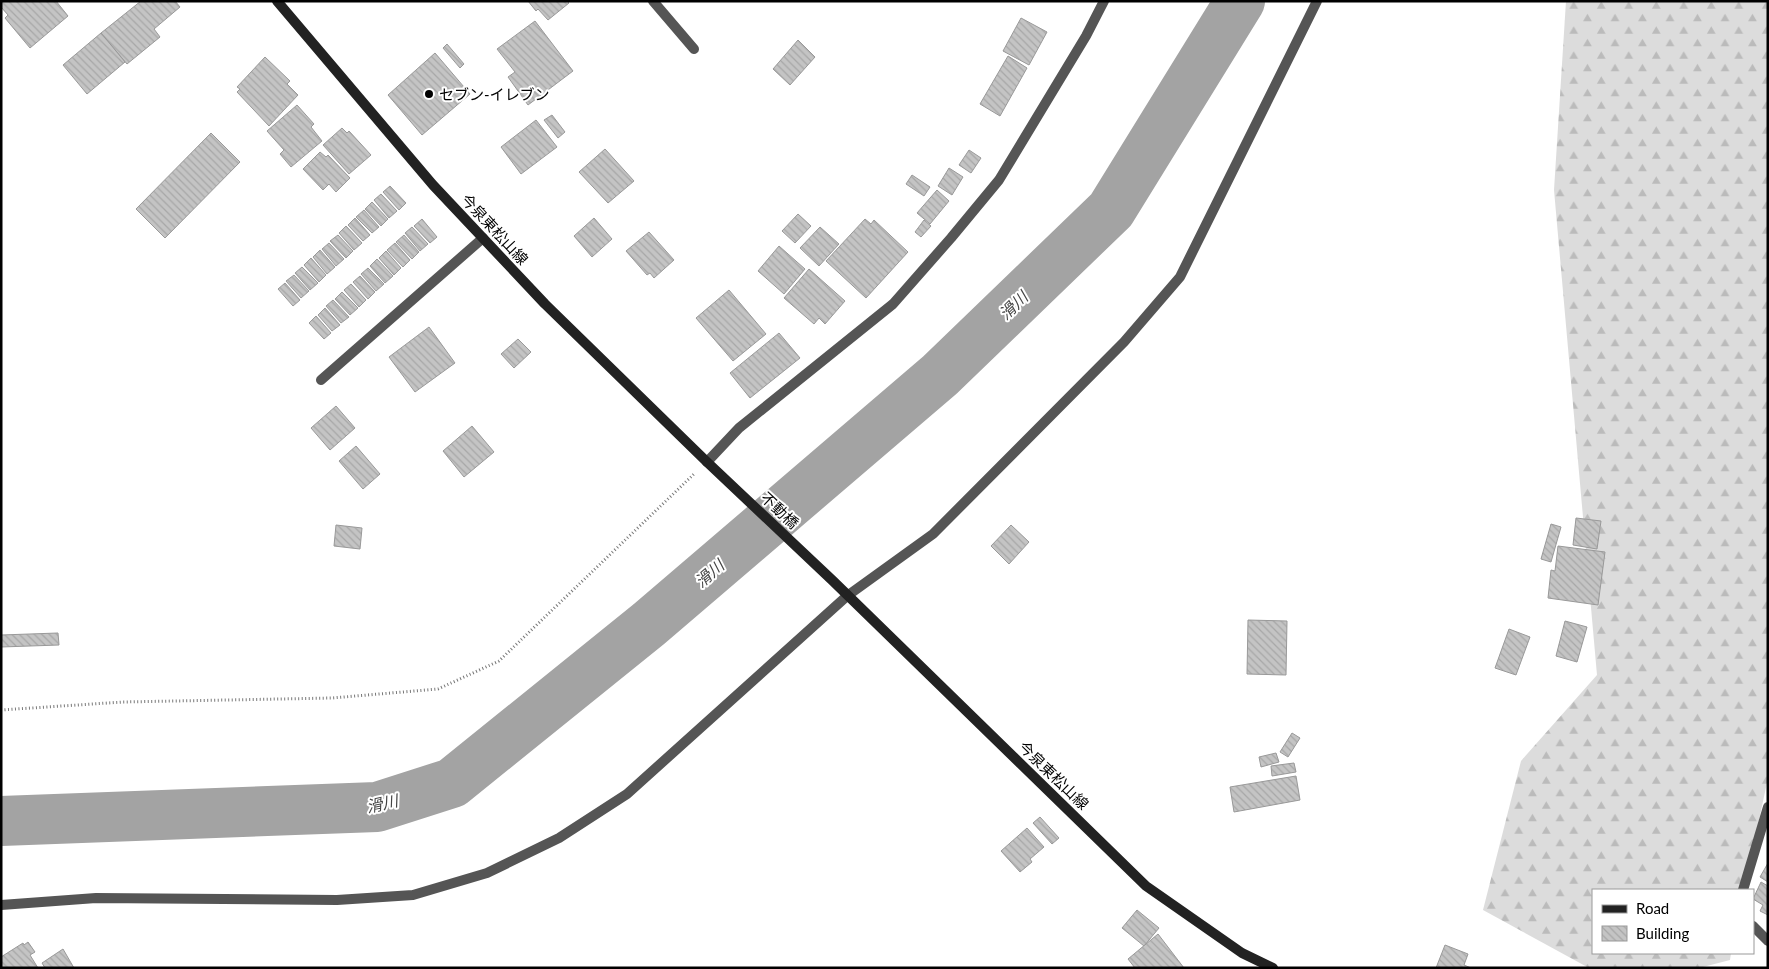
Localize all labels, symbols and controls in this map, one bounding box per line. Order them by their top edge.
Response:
place label: セブン-イレブン [439,85,550,103]
marker: セブン-イレブン [423,88,435,100]
street label: 今泉東松山線 [458,190,532,268]
water label: 滑川 [995,286,1033,323]
street label: 不動橋 [757,488,803,532]
water label: 滑川 [691,554,729,591]
street label: 今泉東松山線 [1015,737,1093,813]
water label: 滑川 [364,790,402,816]
legend [1592,889,1754,954]
text: Road [1636,899,1669,917]
text: Building [1636,924,1689,942]

